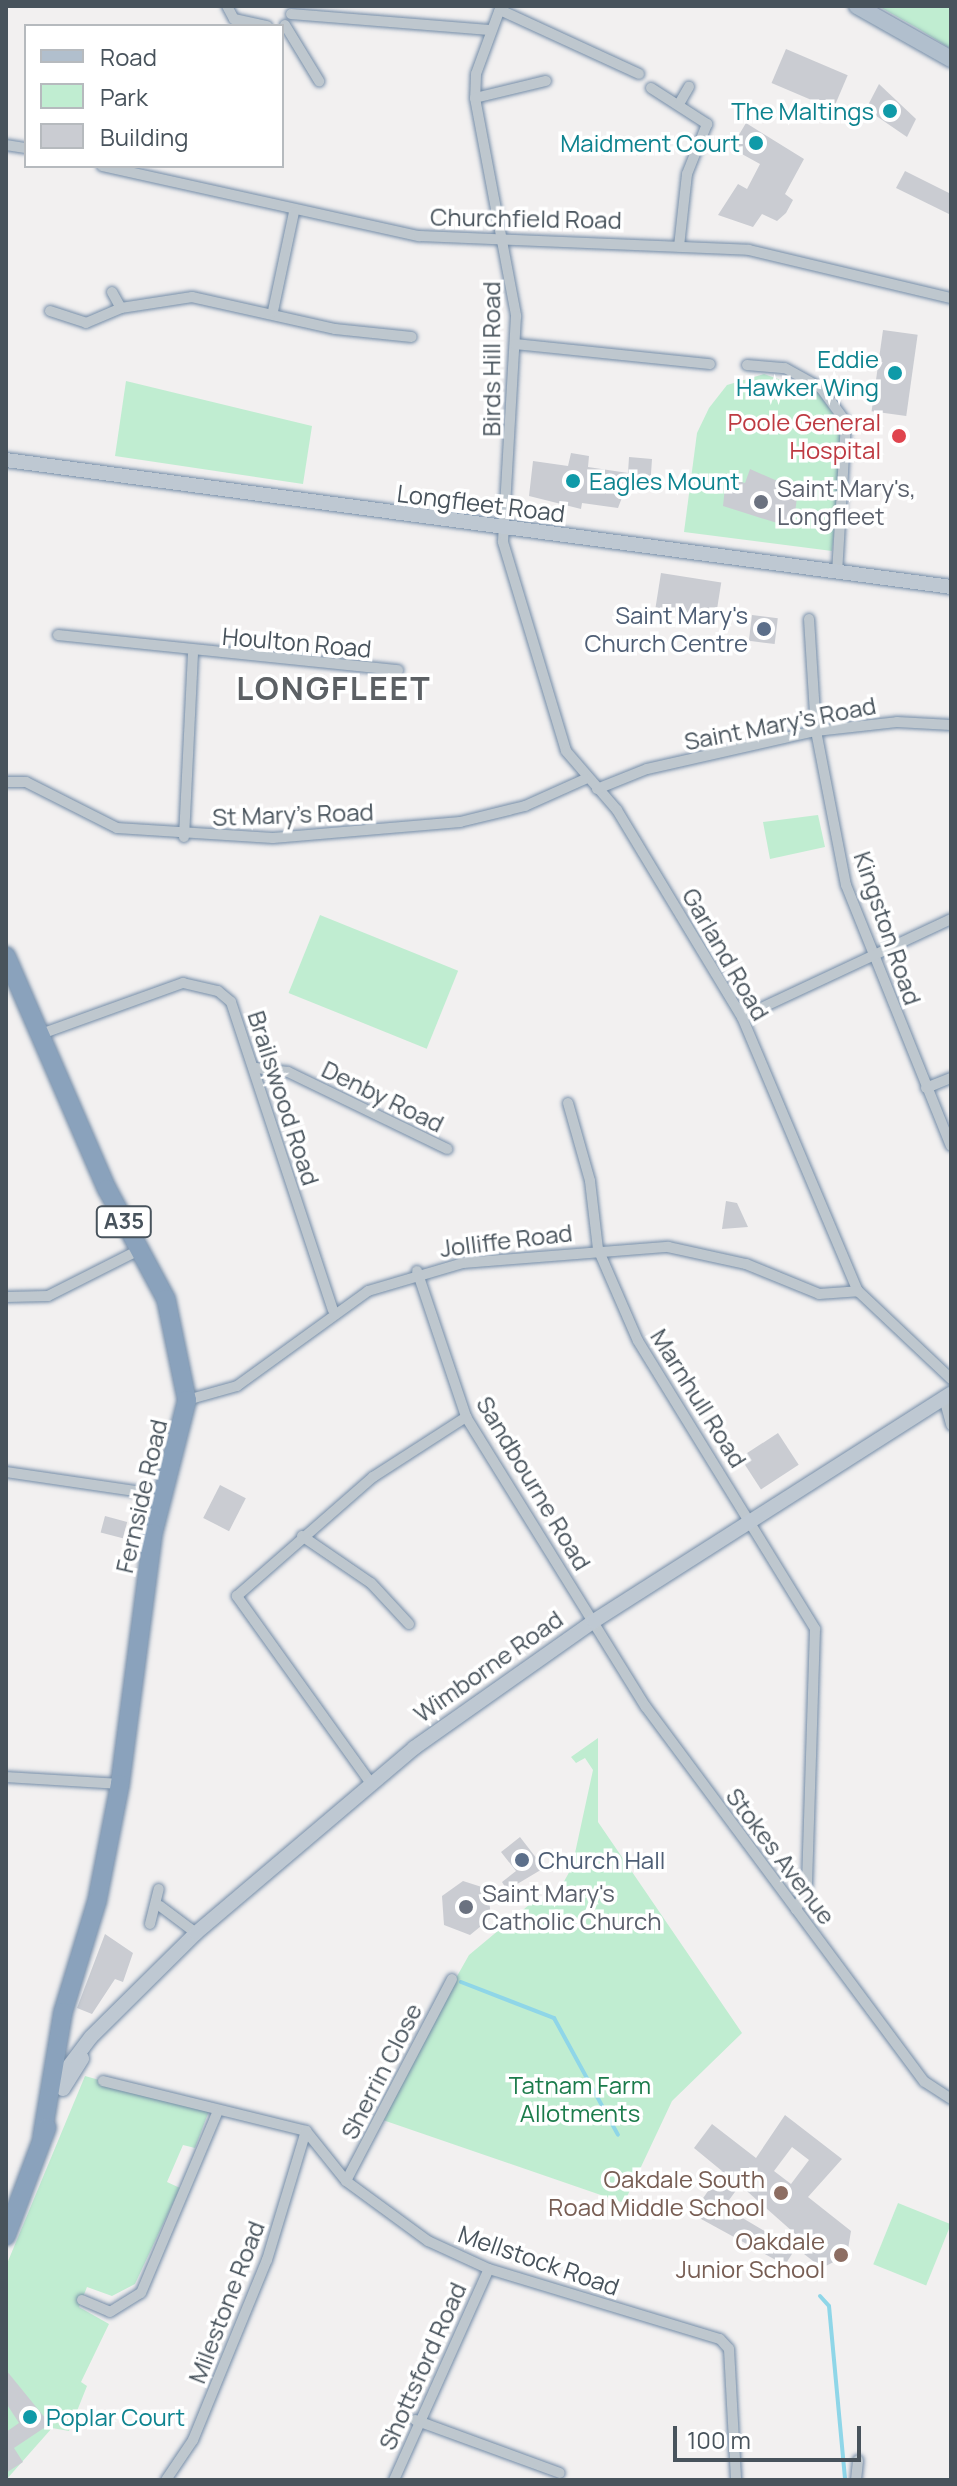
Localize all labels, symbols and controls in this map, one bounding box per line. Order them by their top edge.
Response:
legend [24,24,284,168]
text: Road [100,40,157,73]
text: Park [100,80,148,113]
place label: The Maltings [731,97,874,125]
marker: The Maltings [881,102,899,120]
text: Building [100,120,188,153]
place label: Maidment Court [560,129,740,157]
marker: Maidment Court [747,134,765,152]
street label: Churchfield Road [430,202,622,234]
street label: Birds Hill Road [477,281,505,437]
place label: Eddie Hawker Wing [736,345,879,401]
marker: Eddie Hawker Wing [886,364,904,382]
place label: Poole General Hospital [728,408,881,464]
marker: Poole General Hospital [888,425,910,447]
place label: Eagles Mount [589,467,740,495]
marker: Eagles Mount [564,472,582,490]
place label: Saint Mary's, Longfleet [777,474,916,530]
street label: Longfleet Road [395,478,567,528]
marker: Saint Mary's, Longfleet [752,493,770,511]
place label: Saint Mary's Church Centre [584,601,748,657]
marker: Saint Mary's Church Centre [755,620,773,638]
street label: Houlton Road [221,621,373,663]
district label: LONGFLEET [236,669,432,707]
street label: Saint Mary's Road [682,690,878,756]
street label: St Mary's Road [212,797,374,831]
street label: Kingston Road [848,848,928,1008]
street label: Garland Road [677,883,775,1025]
street label: Brailswood Road [242,1007,326,1189]
street label: Denby Road [317,1054,449,1138]
road number: A35 [94,1204,154,1240]
street label: Jolliffe Road [438,1218,574,1262]
street label: Marnhull Road [645,1323,753,1473]
street label: Sandbourne Road [471,1391,597,1575]
street label: Fernside Road [109,1416,173,1576]
street label: Wimborne Road [408,1604,568,1728]
street label: Stokes Avenue [720,1782,842,1930]
place label: Church Hall [538,1846,665,1874]
marker: Church Hall [513,1851,531,1869]
place label: Saint Mary's Catholic Church [482,1879,661,1935]
marker: Saint Mary's Catholic Church [457,1898,475,1916]
street label: Sherrin Close [334,1998,428,2144]
park label: Tatnam Farm Allotments [509,2071,651,2127]
place label: Oakdale South Road Middle School [548,2165,765,2221]
marker: Oakdale South Road Middle School [772,2184,790,2202]
street label: Milestone Road [182,2217,270,2387]
street label: Mellstock Road [455,2219,623,2301]
place label: Oakdale Junior School [676,2227,825,2283]
marker: Oakdale Junior School [832,2246,850,2264]
street label: Shottsford Road [372,2278,472,2454]
place label: Poplar Court [46,2403,185,2431]
marker: Poplar Court [21,2408,39,2426]
scale bar [677,2410,865,2460]
text: 100 m [687,2423,751,2456]

